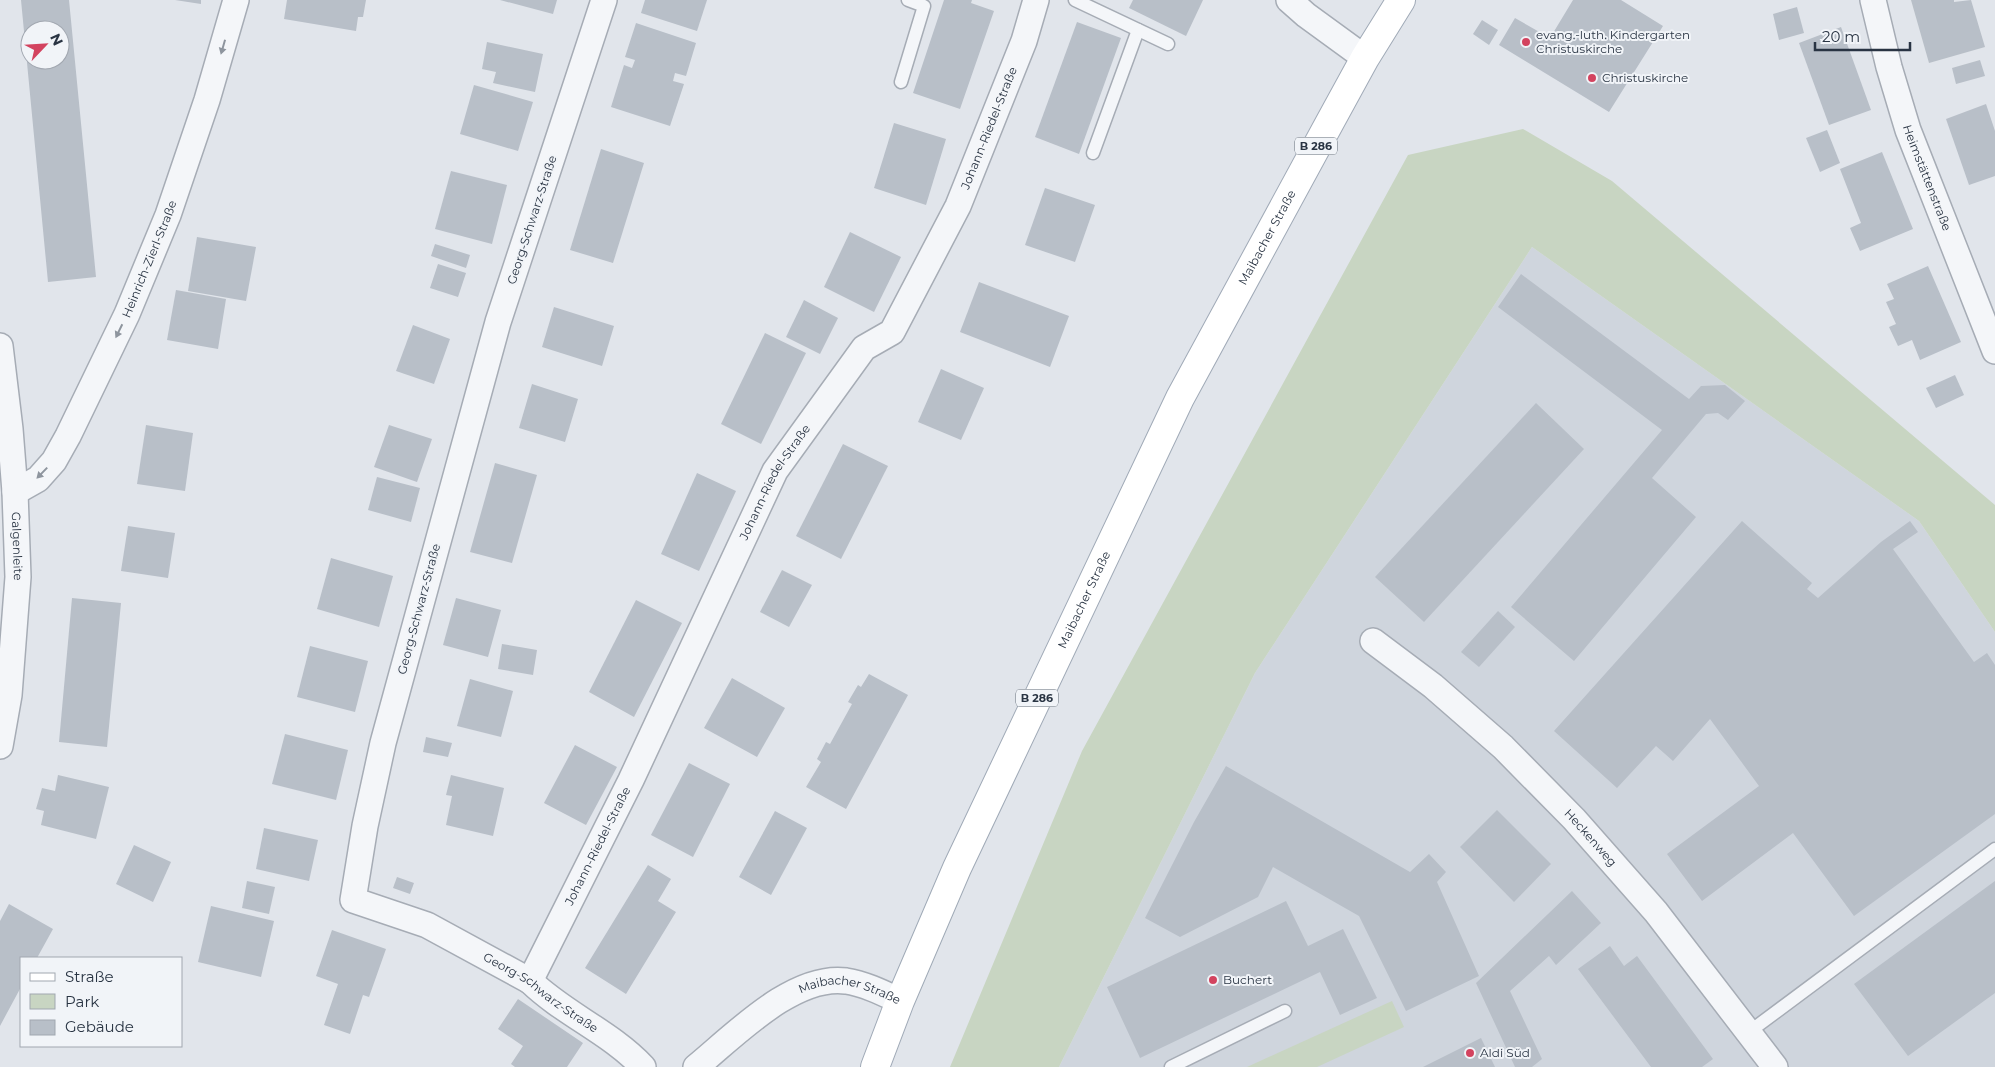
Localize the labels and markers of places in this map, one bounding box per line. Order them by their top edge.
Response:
place label: evang.-luth. Kindergarten Christuskirche [1536,27,1690,56]
marker: evang.-luth. Kindergarten Christuskirche [1520,36,1532,48]
place label: Christuskirche [1602,70,1688,85]
marker: Christuskirche [1586,72,1598,84]
place label: Buchert [1223,972,1272,987]
marker: Buchert [1207,974,1219,986]
place label: Aldi Süd [1480,1045,1530,1060]
marker: Aldi Süd [1464,1047,1476,1059]

